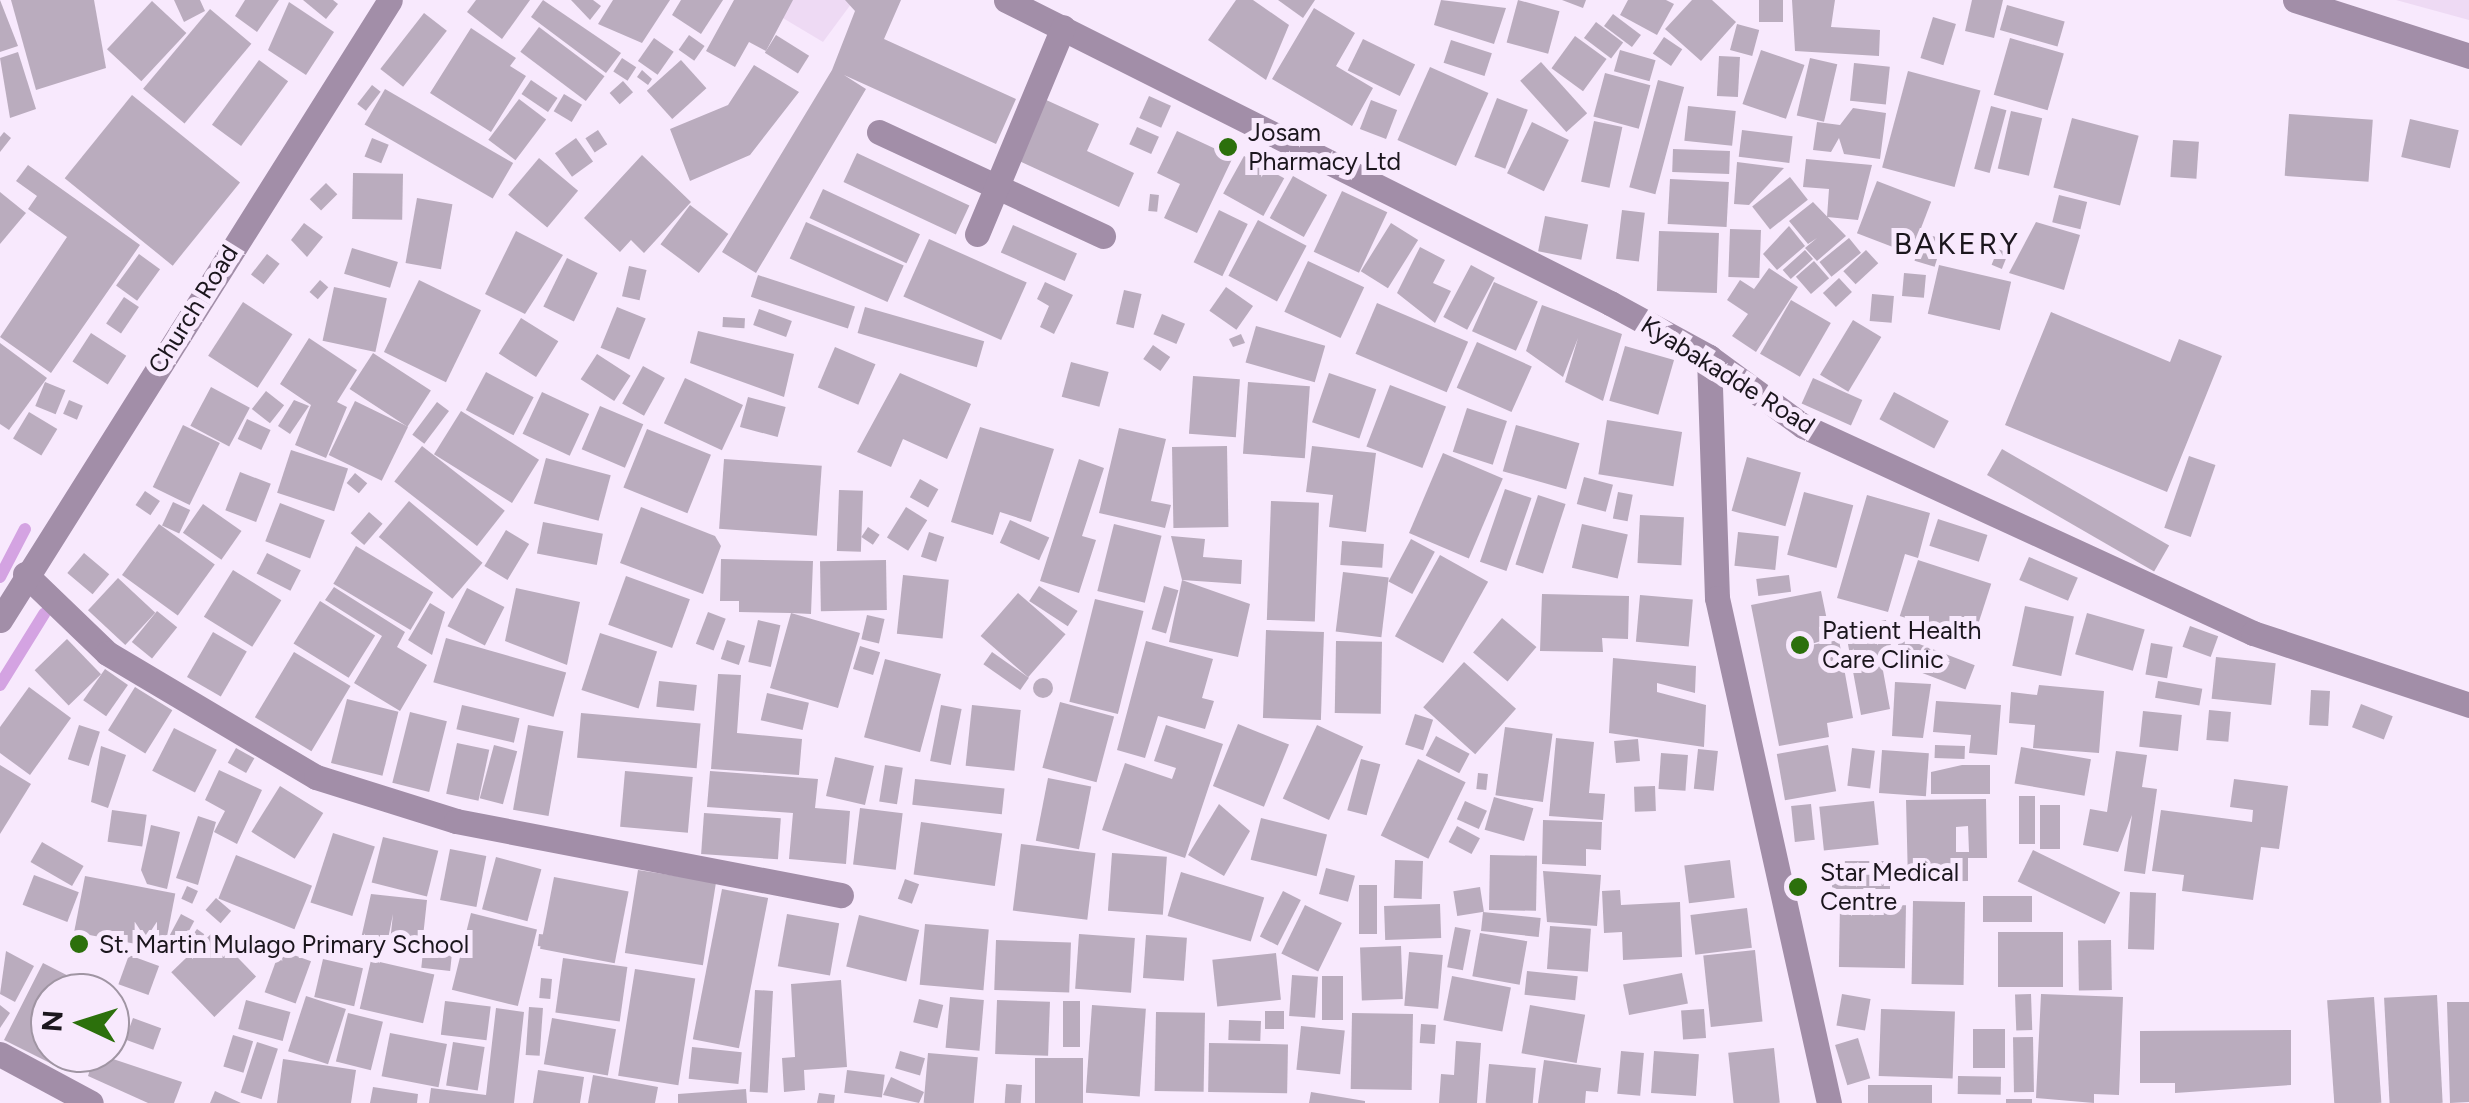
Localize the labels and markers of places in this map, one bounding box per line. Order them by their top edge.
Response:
place label: Josam Pharmacy Ltd [1248,118,1401,177]
marker: Josam Pharmacy Ltd [1217,136,1239,158]
place label: Patient Health Care Clinic [1822,616,1982,675]
marker: Patient Health Care Clinic [1787,632,1813,658]
place label: Star Medical Centre [1820,858,1959,917]
marker: Star Medical Centre [1785,874,1811,900]
place label: St. Martin Mulago Primary School [99,929,469,959]
marker: St. Martin Mulago Primary School [68,933,90,955]

